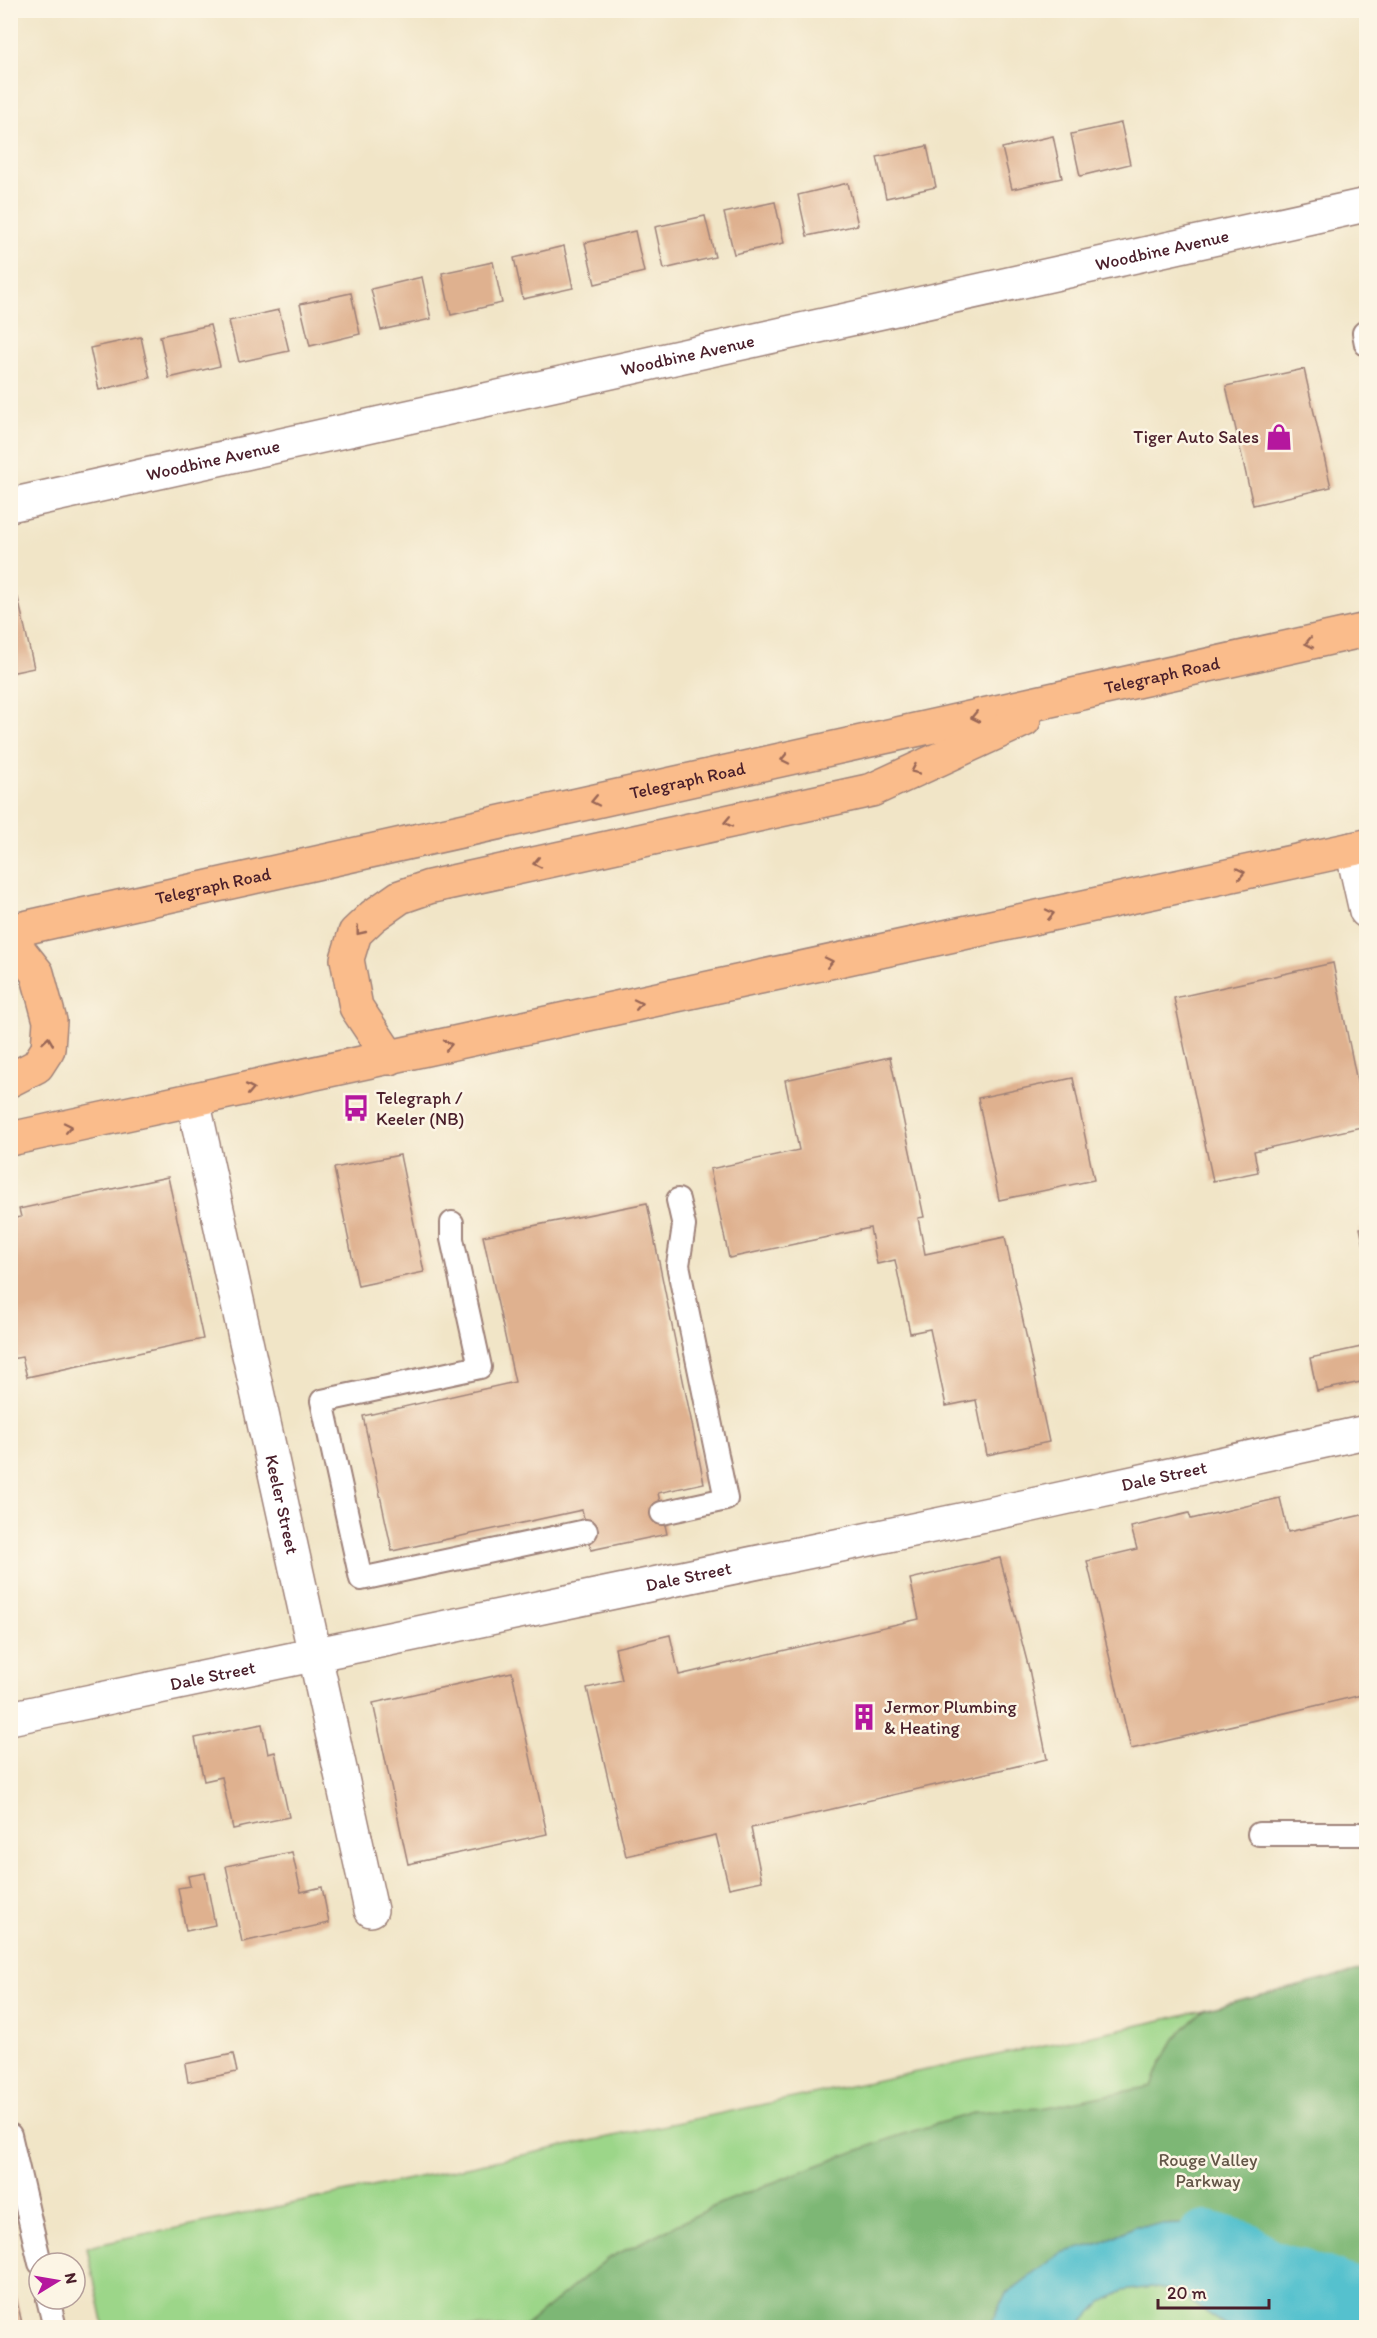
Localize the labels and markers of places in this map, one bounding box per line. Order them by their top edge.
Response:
shop icon: Tiger Auto Sales [1264,422,1294,452]
place label: Tiger Auto Sales [1133,426,1259,448]
place label: Telegraph / Keeler (NB) [376,1087,464,1130]
bus stop icon: Telegraph / Keeler (NB) [341,1093,371,1123]
place label: Jermor Plumbing & Heating [884,1696,1017,1739]
building icon: Jermor Plumbing & Heating [849,1702,879,1732]

